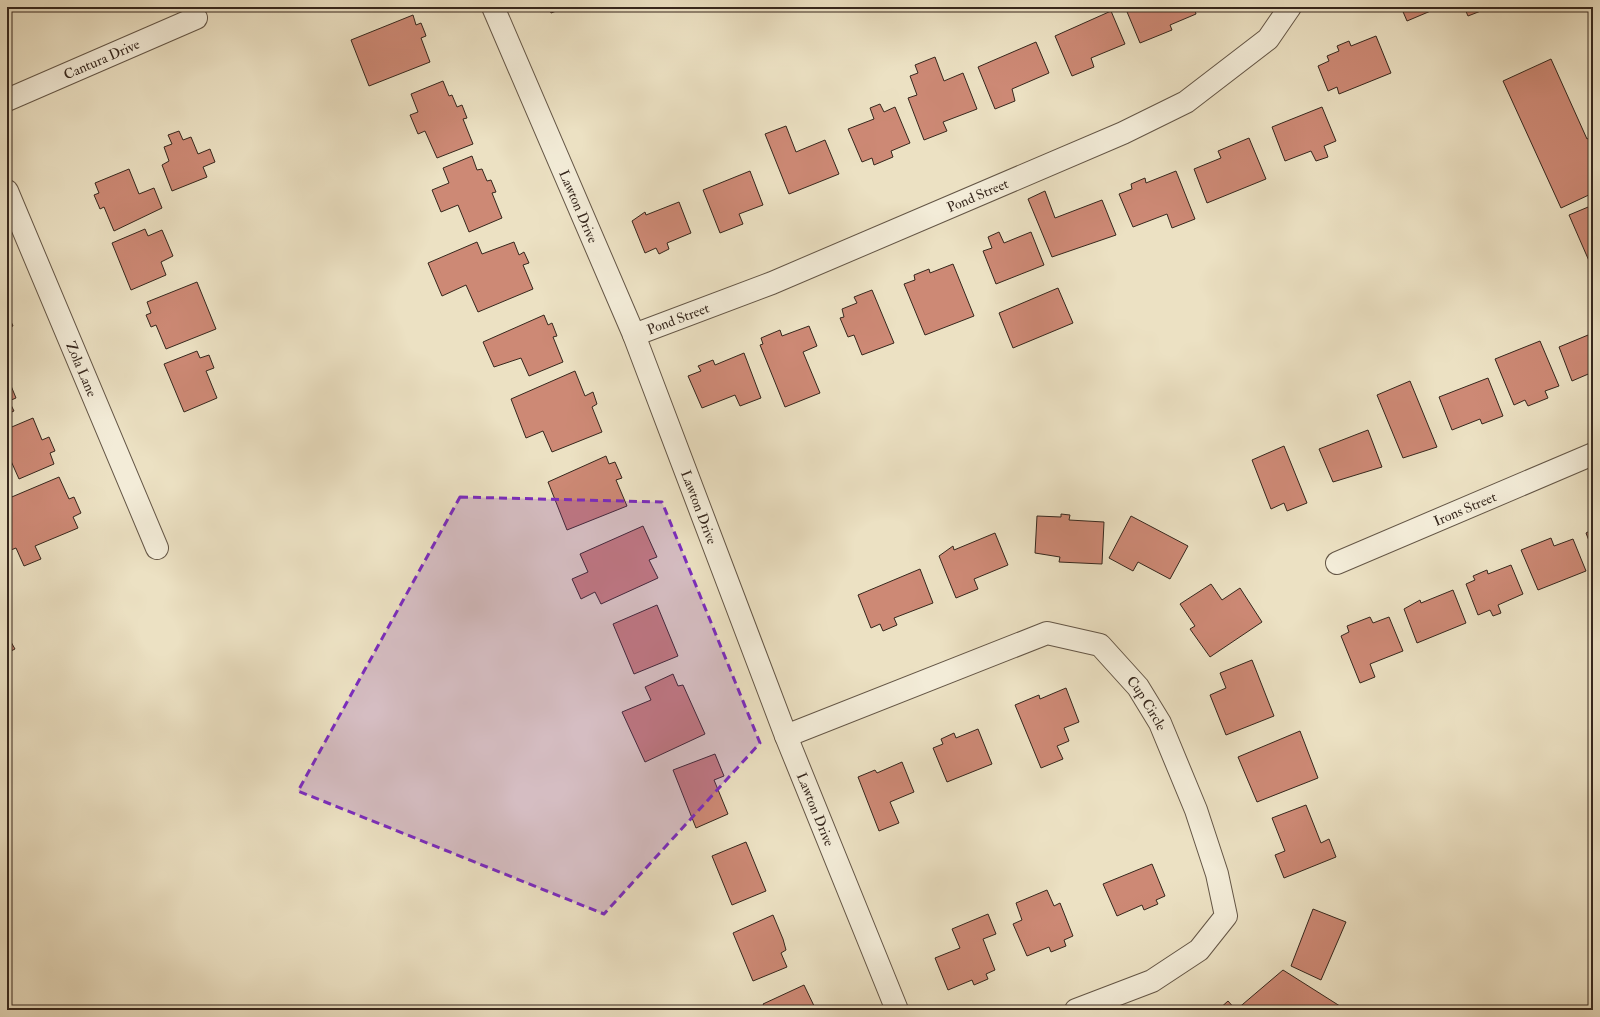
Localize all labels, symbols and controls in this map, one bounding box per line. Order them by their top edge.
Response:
street label: Cantura Drive [61,35,142,83]
street label: Lawton Drive [556,167,602,246]
street label: Pond Street [944,174,1011,216]
street label: Pond Street [644,299,712,338]
street label: Zola Lane [63,339,101,399]
street label: Lawton Drive [677,468,721,547]
street label: Irons Street [1431,488,1499,529]
street label: Cup Circle [1123,672,1171,733]
street label: Lawton Drive [793,770,838,849]

